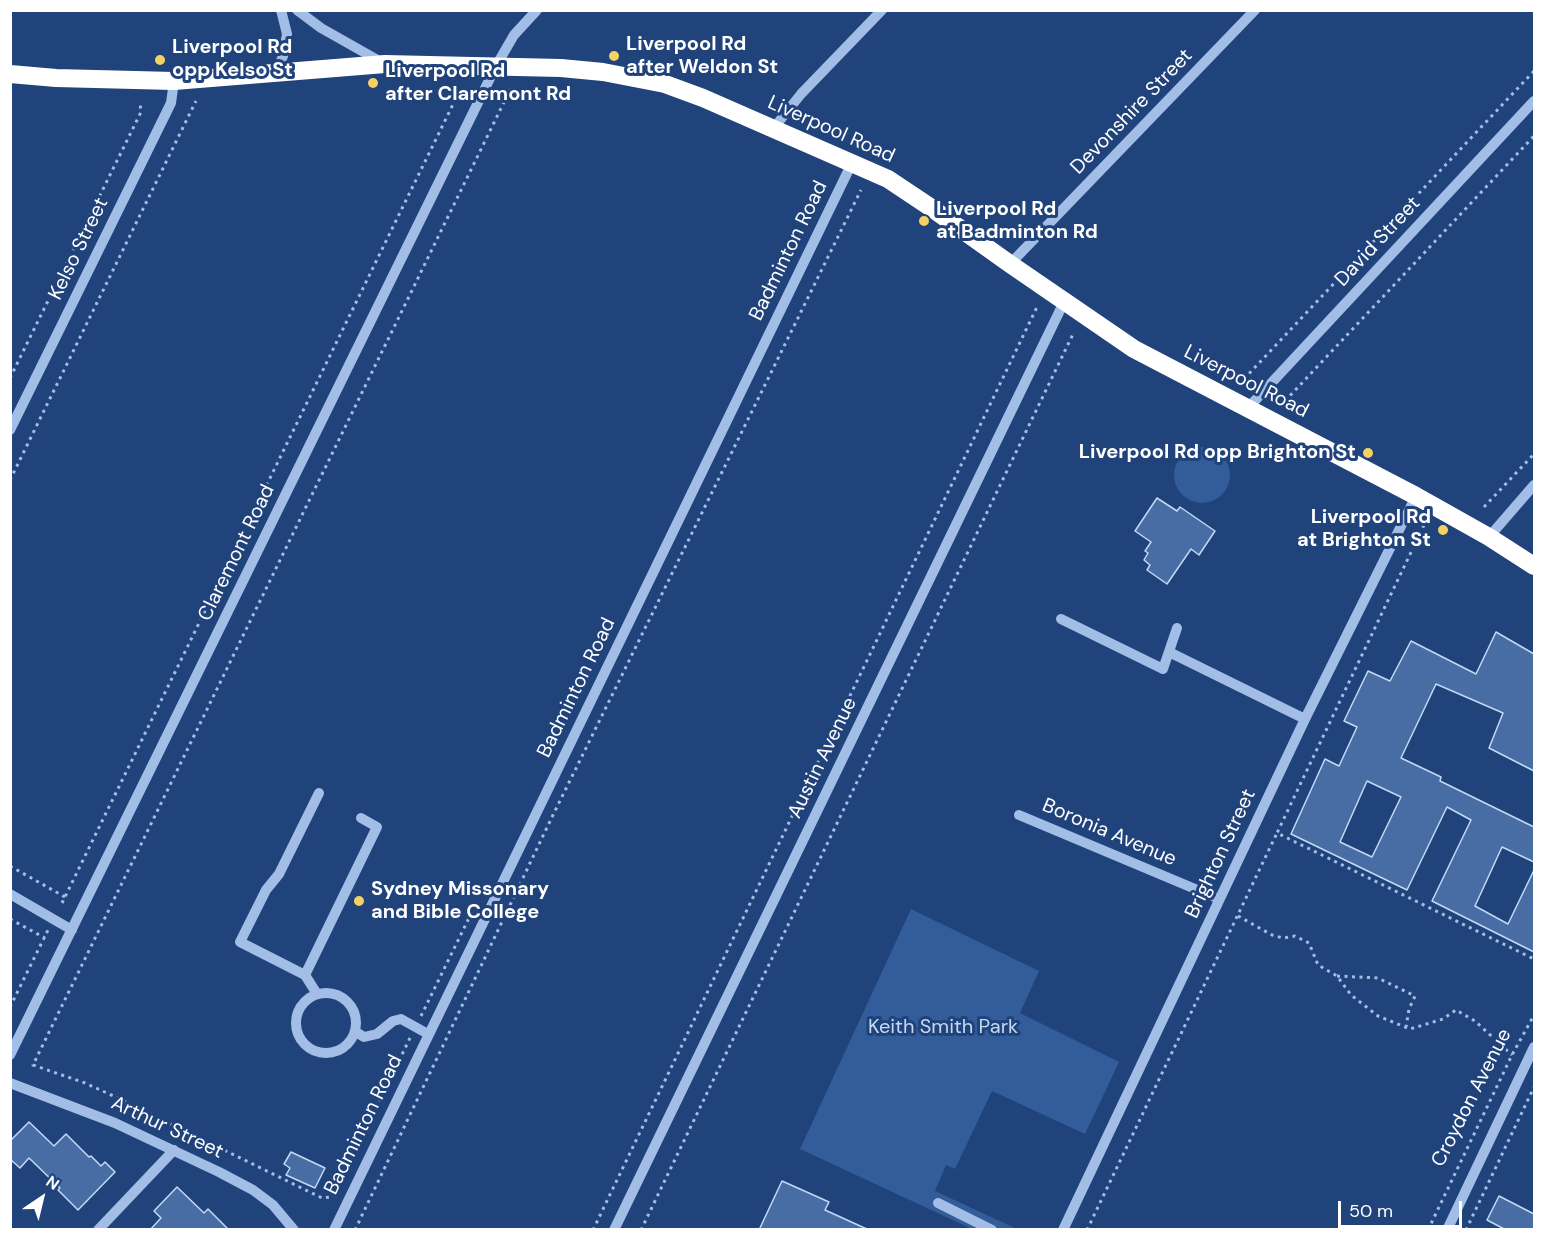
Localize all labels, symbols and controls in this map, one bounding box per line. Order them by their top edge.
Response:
place label: Liverpool Rd after Weldon St [626,33,778,80]
place label: Liverpool Rd opp Kelso St [172,36,293,83]
street label: Devonshire Street [1066,44,1198,180]
marker: Liverpool Rd after Weldon St [607,49,621,63]
marker: Liverpool Rd opp Kelso St [153,53,167,67]
place label: Liverpool Rd after Claremont Rd [385,60,571,107]
marker: Liverpool Rd after Claremont Rd [366,76,380,90]
street label: Liverpool Road [764,91,898,169]
street label: Badminton Road [745,177,833,325]
street label: David Street [1330,192,1426,292]
street label: Kelso Street [44,194,114,304]
place label: Liverpool Rd at Badminton Rd [936,198,1098,245]
marker: Liverpool Rd at Badminton Rd [917,214,931,228]
street label: Liverpool Road [1180,340,1312,424]
place label: Liverpool Rd opp Brighton St [1079,441,1356,465]
marker: Liverpool Rd opp Brighton St [1361,446,1375,460]
street label: Claremont Road [194,481,280,625]
place label: Liverpool Rd at Brighton St [1297,506,1431,553]
marker: Liverpool Rd at Brighton St [1436,523,1450,537]
street label: Badminton Road [533,614,621,762]
street label: Austin Avenue [783,694,863,822]
street label: Brighton Street [1181,786,1261,922]
street label: Boronia Avenue [1038,794,1180,872]
place label: Sydney Missonary and Bible College [371,878,549,925]
marker: Sydney Missonary and Bible College [352,894,366,908]
park label: Keith Smith Park [868,1016,1018,1040]
street label: Croydon Avenue [1427,1025,1517,1171]
street label: Badminton Road [320,1051,408,1199]
street label: Arthur Street [107,1092,227,1164]
north arrow [12,1168,72,1228]
text: N [42,1171,63,1195]
scale bar [1341,1189,1466,1227]
text: 50 m [1349,1199,1393,1223]

